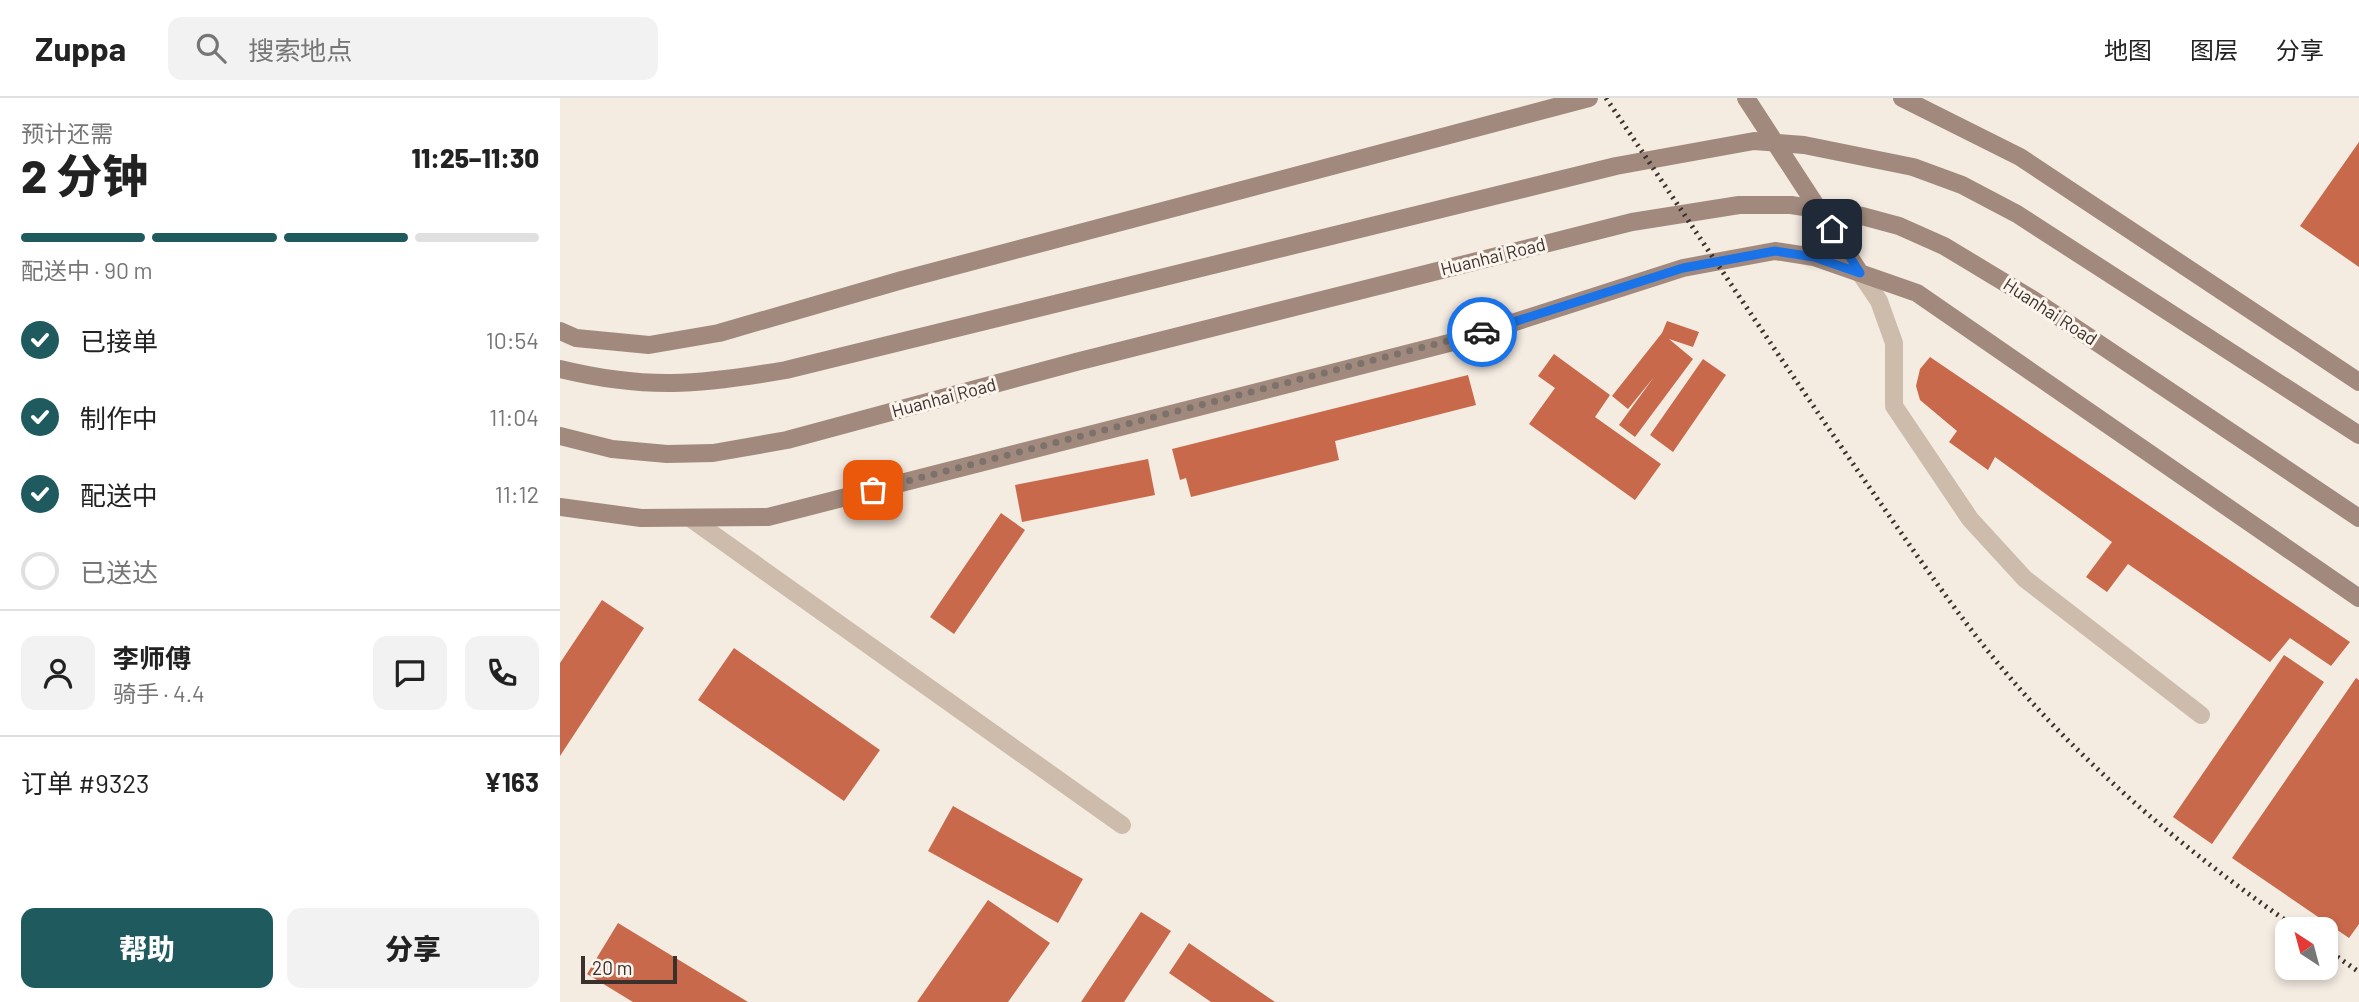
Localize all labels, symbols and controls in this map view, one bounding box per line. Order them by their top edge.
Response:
search box [168,17,658,80]
text: Zuppa [35,28,126,68]
icon: search [192,29,230,67]
text: 搜索地点 [248,34,352,65]
text: 地图 [2104,35,2152,64]
text: 图层 [2190,35,2238,64]
text: 分享 [2276,35,2324,64]
text: 预计还需 [21,119,113,147]
text: 11:25–11:30 [411,142,539,173]
text: 2 分钟 [21,147,148,202]
pin [1802,199,1862,259]
icon: home [1813,210,1851,248]
street label: Huanhai Road [1438,232,1547,280]
text: 配送中 · 90 m [21,256,153,284]
street label: Huanhai Road [2000,273,2101,350]
courier [1447,297,1517,367]
icon: car [1463,313,1501,351]
icon: check [21,321,59,359]
text: 已接单 [80,325,158,356]
text: 10:54 [486,326,539,354]
street label: Huanhai Road [889,373,998,422]
icon: check [21,398,59,436]
text: 制作中 [80,402,158,433]
text: 11:04 [489,403,539,431]
pin [843,460,903,520]
icon: bag [854,471,892,509]
icon: check [21,475,59,513]
text: 配送中 [80,479,158,510]
text: 11:12 [495,480,539,508]
text: 已送达 [80,556,158,587]
button: person [21,636,95,710]
button: chat [373,636,447,710]
button: phone [465,636,539,710]
text: 李师傅 [113,642,191,673]
text: 骑手 · 4.4 [113,679,205,707]
text: ¥163 [484,766,539,797]
text: 订单 #9323 [21,767,149,798]
button: 帮助 [21,908,273,988]
button: 分享 [287,908,539,988]
north arrow [2275,917,2338,980]
map controls [2275,917,2338,980]
scale bar [581,953,677,985]
text: 20 m [592,956,632,979]

